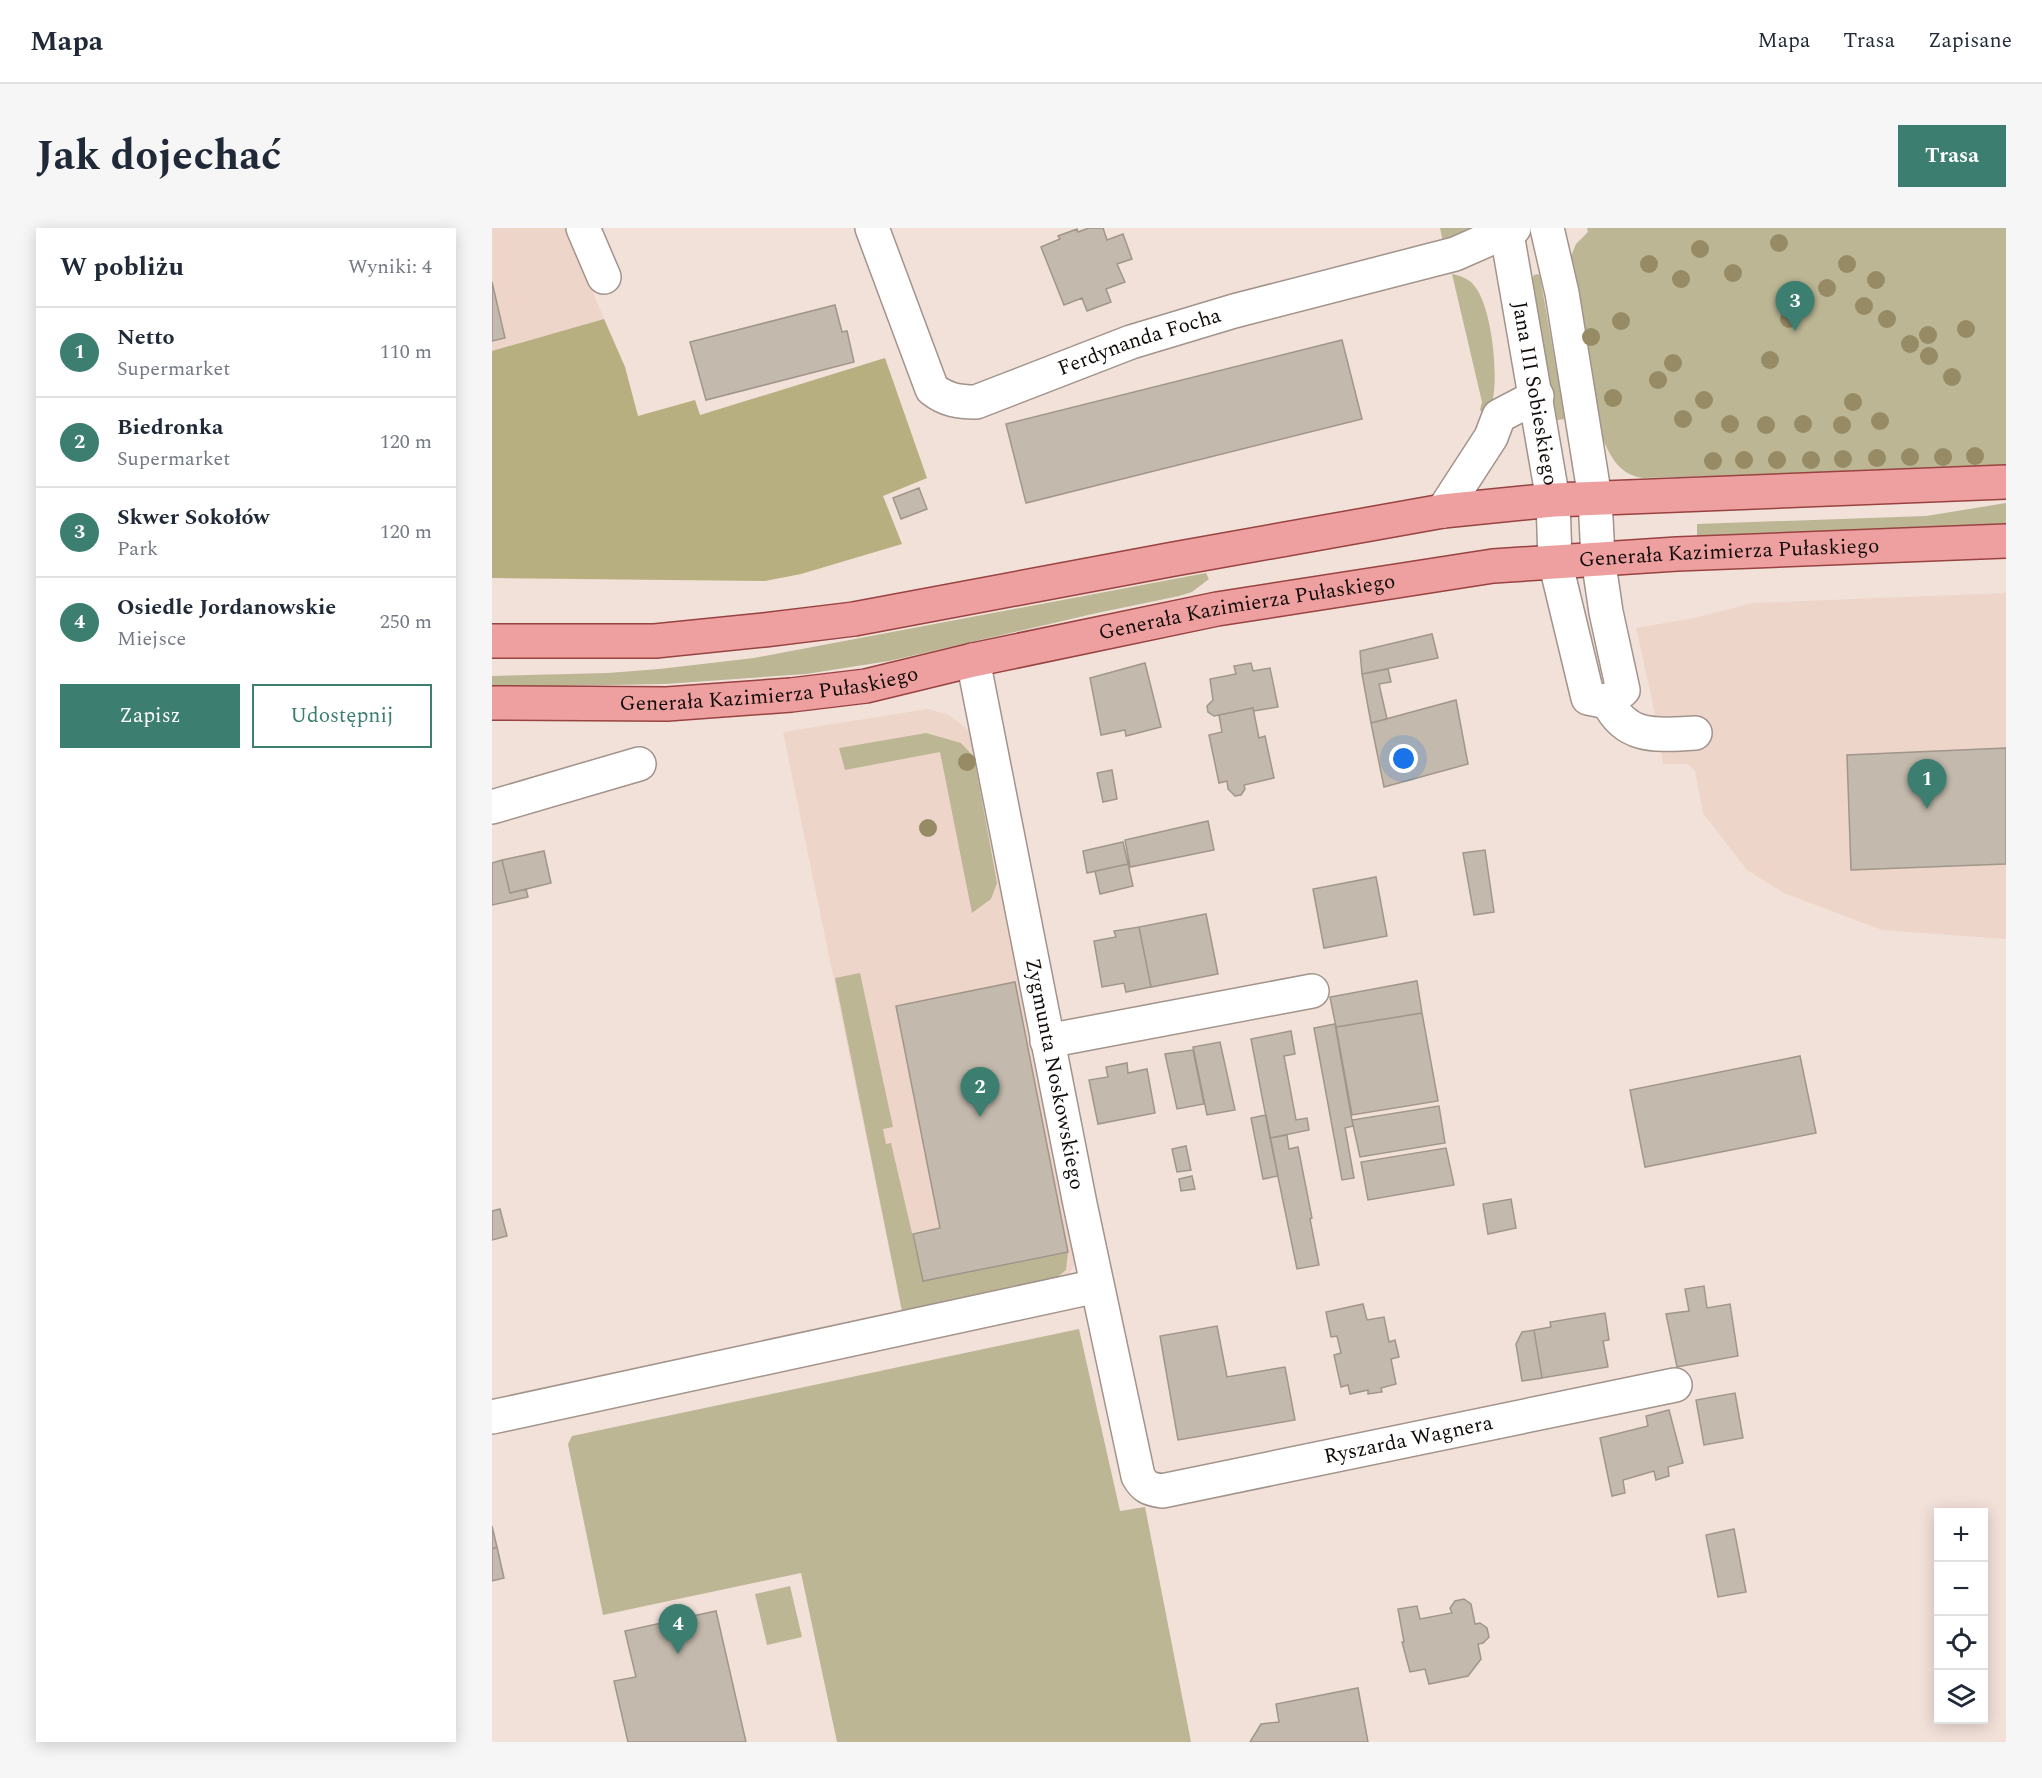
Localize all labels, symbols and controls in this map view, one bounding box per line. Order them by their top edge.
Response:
text: Mapa [30,20,103,63]
text: Mapa [1758,25,1810,57]
text: Trasa [1843,25,1895,57]
text: Zapisane [1928,25,2012,57]
text: Jak dojechać [36,125,281,188]
button: Trasa [1898,125,2006,187]
text: W pobliżu [60,247,184,287]
text: Wyniki: 4 [348,252,432,282]
pin: 3 [1776,282,1814,331]
street label: Jana III Sobieskiego [1503,299,1566,488]
street label: Ferdynanda Focha [1053,300,1226,385]
text: Netto [117,321,175,354]
text: 1 [74,337,85,367]
text: 110 m [380,337,432,367]
text: Supermarket [117,354,230,384]
text: Biedronka [117,411,223,444]
text: 2 [74,427,85,457]
text: 120 m [380,427,432,457]
text: Supermarket [117,444,230,474]
text: Skwer Sokołów [117,501,270,534]
text: 3 [74,517,85,547]
text: 120 m [380,517,432,547]
street label: Generała Kazimierza Pułaskiego [1578,530,1880,576]
text: Park [117,534,158,564]
street label: Generała Kazimierza Pułaskiego [1096,565,1397,649]
text: Osiedle Jordanowskie [117,591,336,624]
text: 4 [74,607,85,637]
text: 250 m [380,607,432,637]
text: Miejsce [117,624,186,654]
street label: Generała Kazimierza Pułaskiego [620,658,922,720]
button: Zapisz [60,684,240,748]
button: Udostępnij [252,684,432,748]
your location [1389,744,1418,773]
pin: 1 [1908,760,1946,809]
street label: Zygmunta Noskowskiego [1016,956,1093,1193]
pin: 2 [960,1068,1000,1117]
street label: Ryszarda Wagnera [1321,1407,1497,1473]
map controls [1934,1508,1988,1724]
button: + [1934,1508,1988,1562]
button: − [1934,1562,1988,1616]
pin: 4 [658,1604,698,1654]
button: locate [1934,1616,1988,1670]
button: layers [1934,1670,1988,1724]

